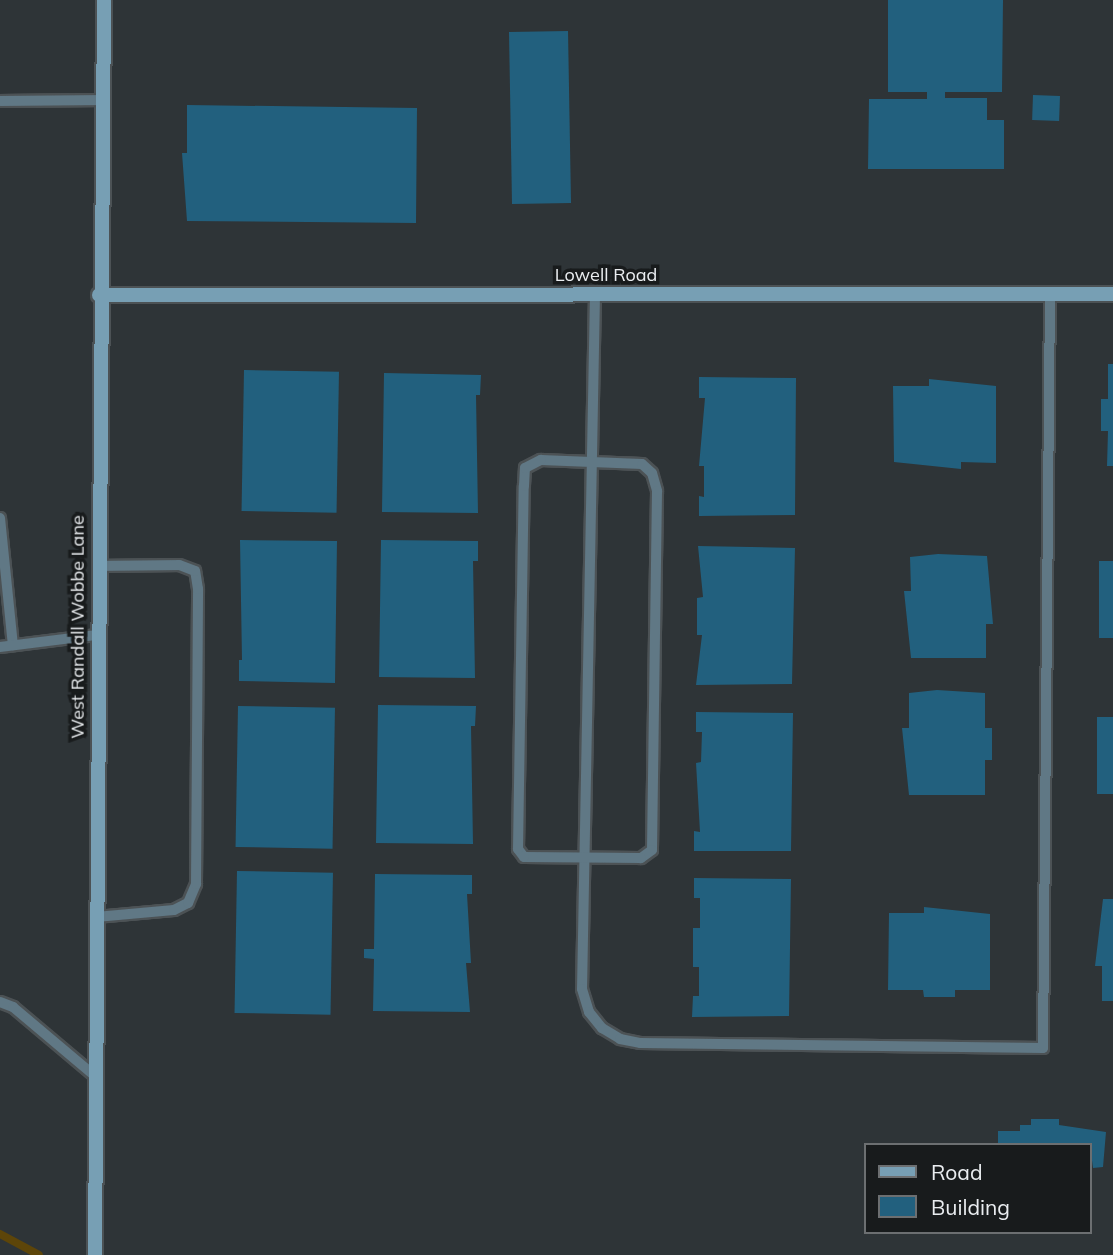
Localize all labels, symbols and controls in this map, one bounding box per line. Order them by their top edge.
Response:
street label: Lowell Road [555,264,657,286]
street label: West Randall Wobbe Lane [67,515,89,739]
legend [864,1143,1092,1234]
text: Road [931,1159,982,1185]
text: Building [931,1194,1010,1220]

